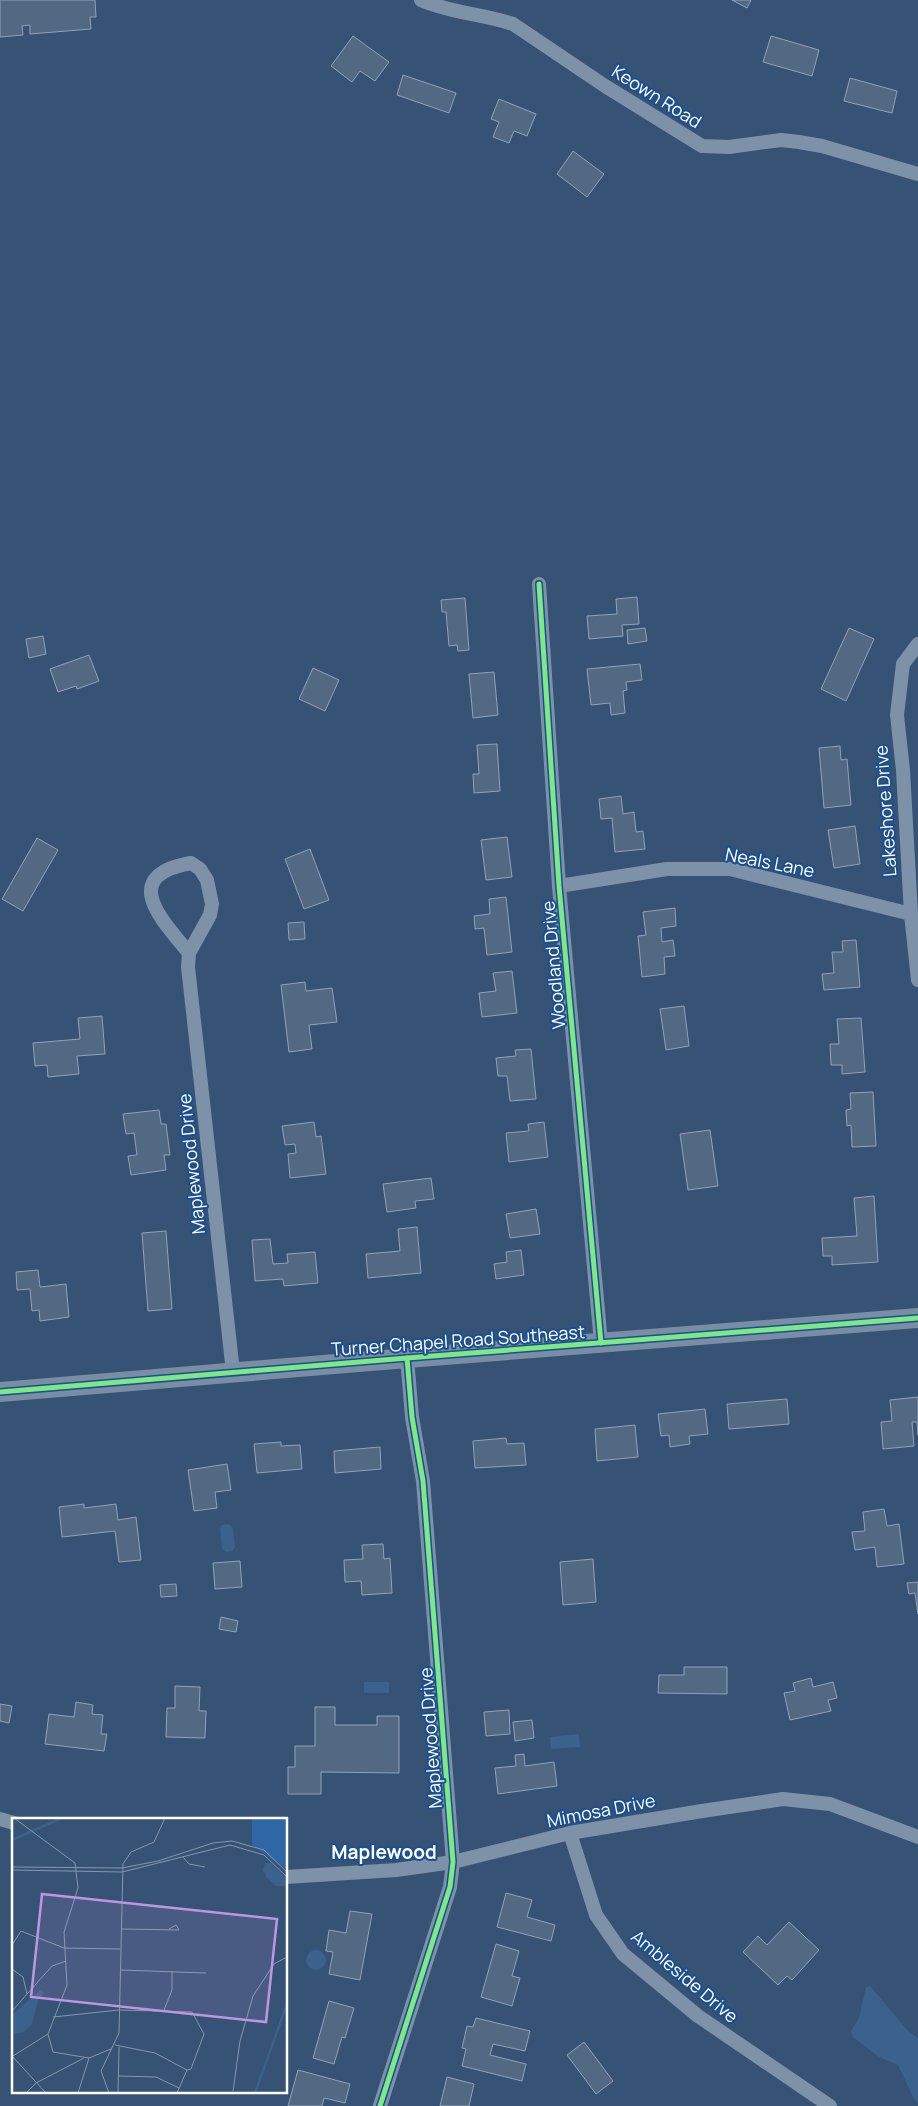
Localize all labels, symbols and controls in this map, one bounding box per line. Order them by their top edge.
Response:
street label: Keown Road [608,59,706,133]
street label: Lakeshore Drive [868,744,902,878]
street label: Neals Lane [723,842,817,882]
street label: Woodland Drive [535,900,571,1030]
street label: Maplewood Drive [172,1093,210,1235]
street label: Turner Chapel Road Southeast [330,1319,586,1361]
street label: Maplewood Drive [413,1667,447,1809]
street label: Mimosa Drive [545,1788,657,1832]
inset map [12,1818,288,2094]
district label: Maplewood [331,1839,437,1865]
street label: Ambleside Drive [627,1924,743,2028]

